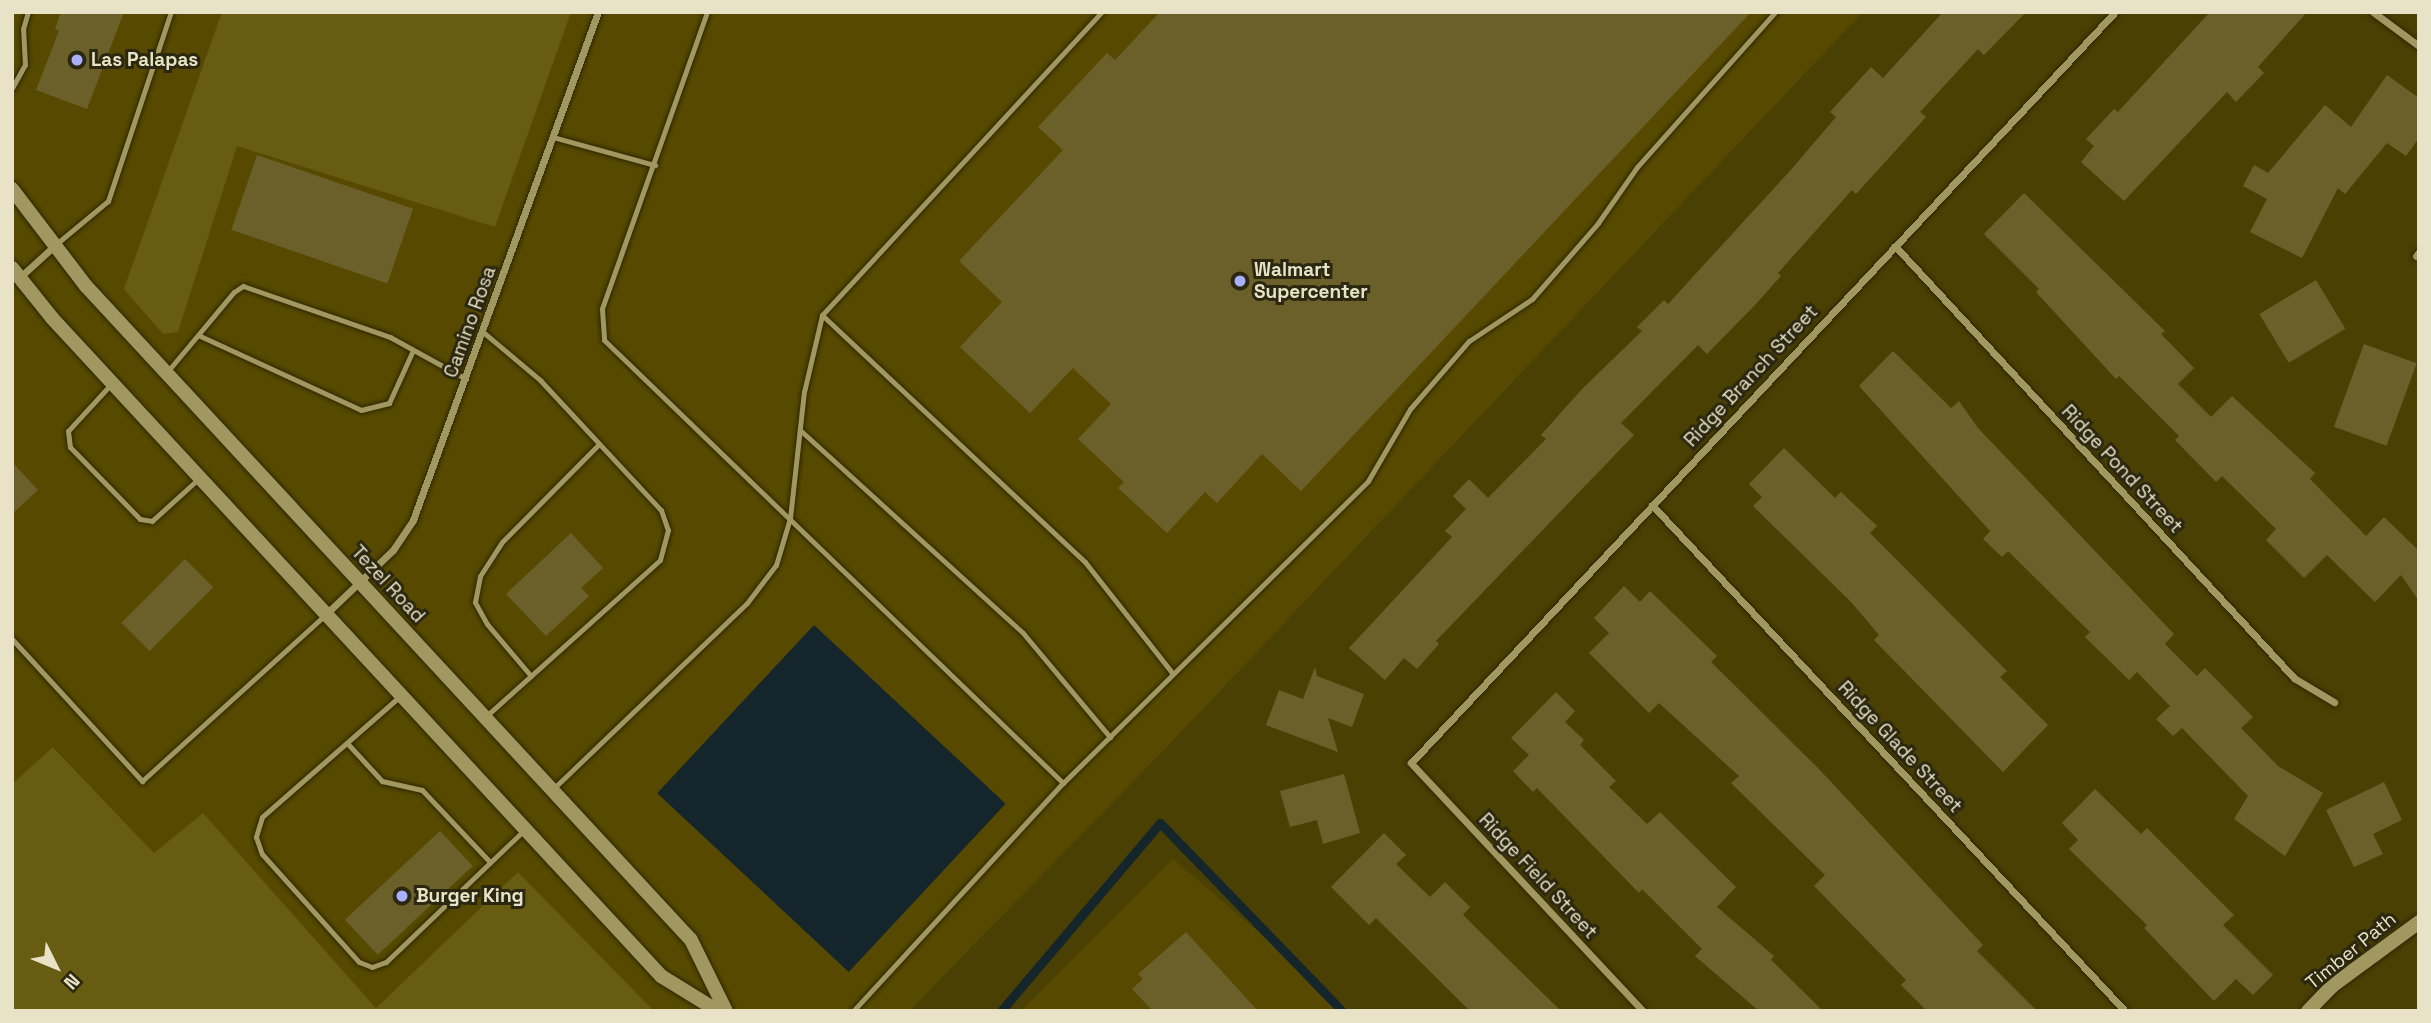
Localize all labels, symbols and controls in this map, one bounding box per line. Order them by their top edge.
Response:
place label: Las Palapas [91,49,198,71]
marker: Las Palapas [69,52,85,68]
place label: Walmart Supercenter [1254,259,1368,303]
street label: Camino Rosa [439,263,501,381]
marker: Walmart Supercenter [1232,273,1248,289]
street label: Ridge Branch Street [1680,301,1822,451]
street label: Ridge Pond Street [2057,400,2187,538]
street label: Tezel Road [347,541,429,627]
street label: Ridge Glade Street [1833,677,1967,817]
street label: Ridge Field Street [1474,809,1602,943]
place label: Burger King [416,885,524,907]
marker: Burger King [394,888,410,904]
street label: Timber Path [2301,908,2401,994]
north arrow [21,932,91,1002]
text: N [58,968,85,995]

